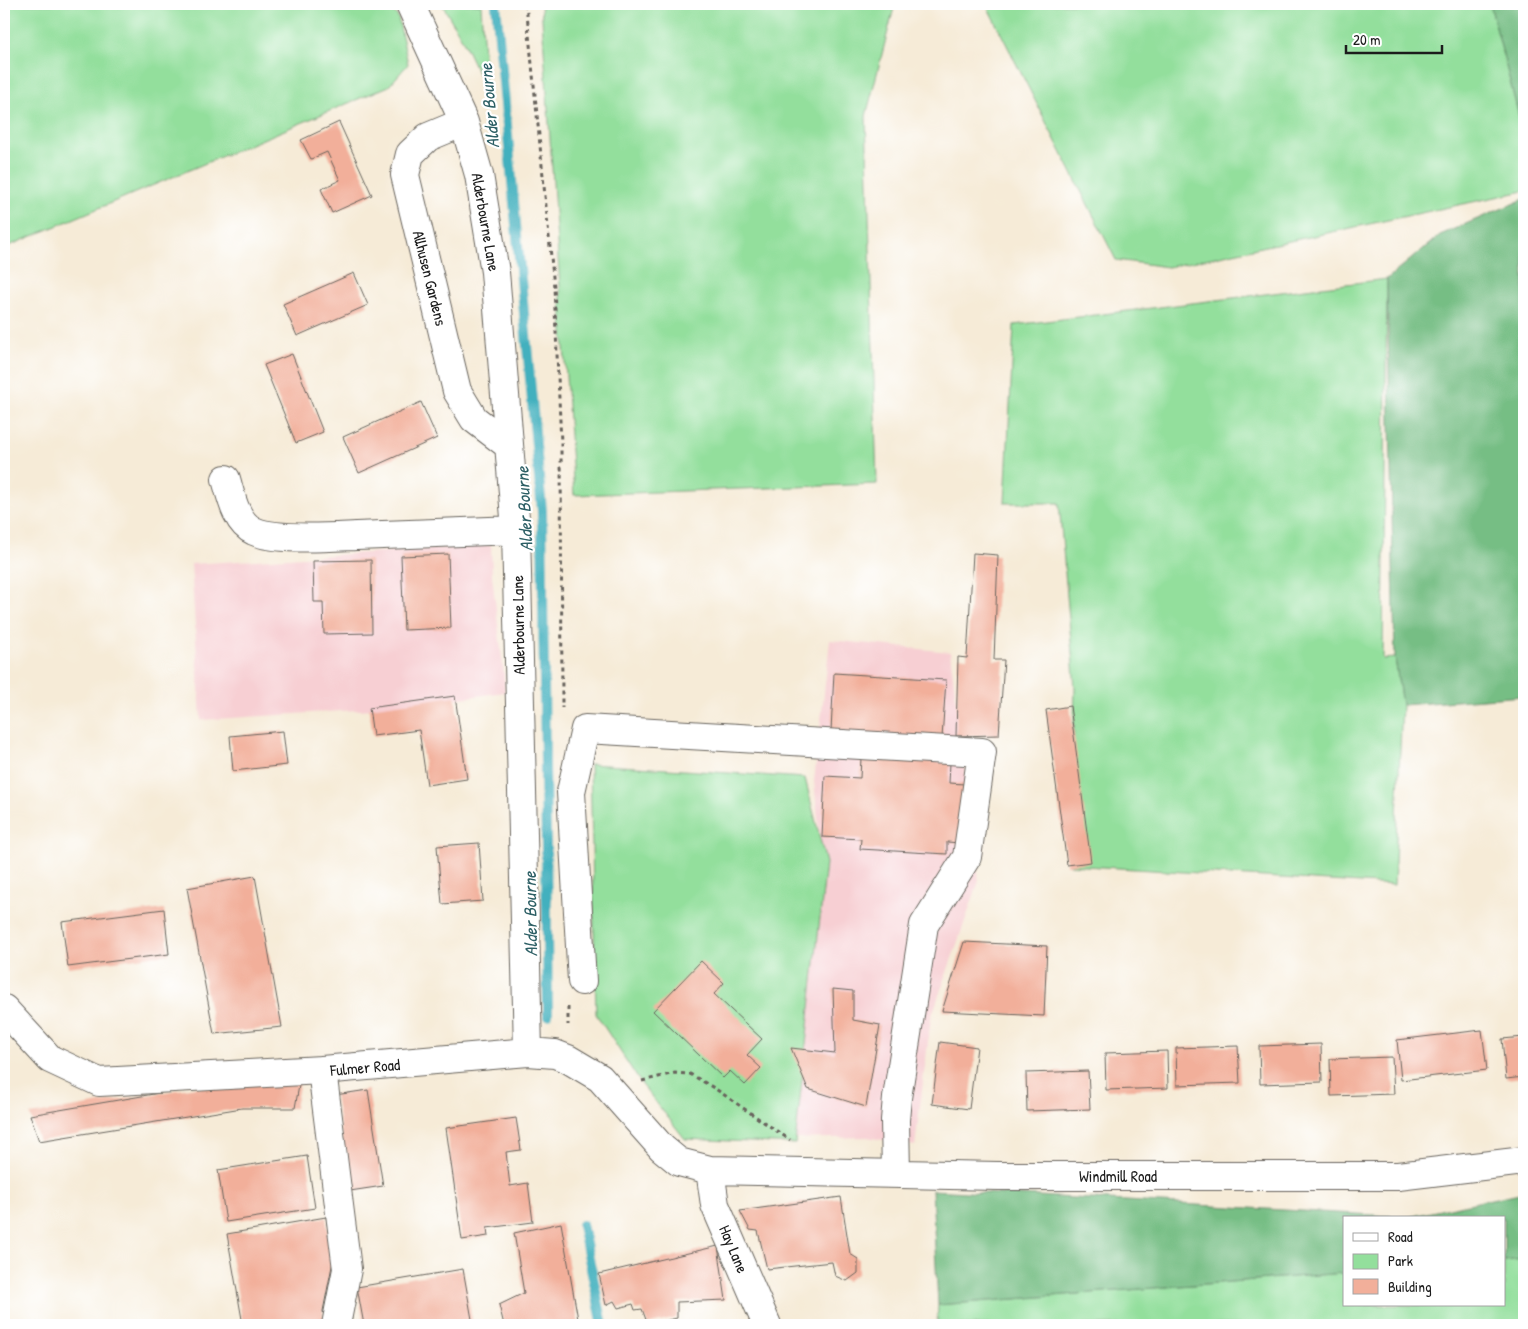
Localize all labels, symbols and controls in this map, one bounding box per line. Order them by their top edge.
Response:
scale bar [1346,22,1442,54]
text: 20 m [1353,29,1380,50]
water label: Alder Bourne [473,62,505,149]
street label: Alderbourne Lane [467,171,506,274]
street label: Allhusen Gardens [408,228,452,328]
water label: Alder Bourne [509,465,539,552]
street label: Alderbourne Lane [506,574,530,675]
water label: Alder Bourne [517,871,543,957]
street label: Fulmer Road [328,1053,401,1081]
street label: Windmill Road [1079,1165,1157,1187]
legend [1343,1216,1506,1306]
street label: Hay Lane [714,1222,754,1277]
text: Road [1388,1226,1413,1247]
text: Park [1388,1250,1413,1271]
text: Building [1388,1276,1432,1297]

